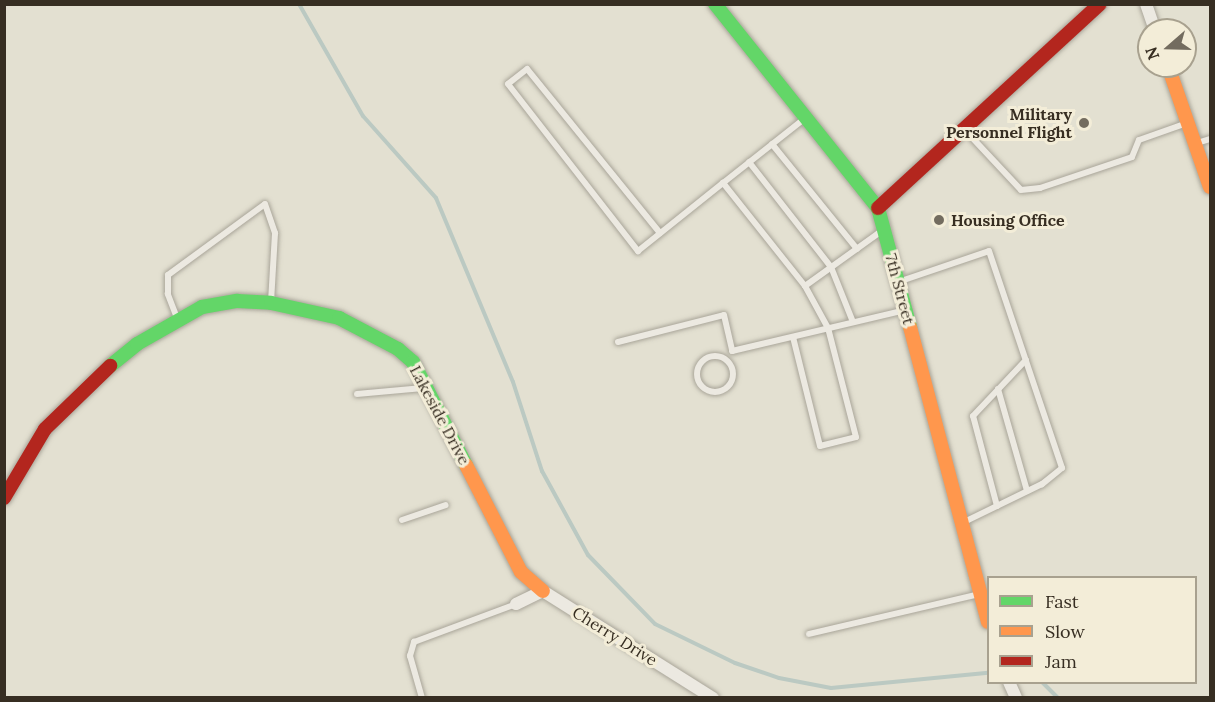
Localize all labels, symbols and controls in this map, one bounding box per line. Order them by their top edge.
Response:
north arrow [1137,18,1197,78]
text: N [1140,44,1163,63]
place label: Military Personnel Flight [946,104,1072,142]
marker: Military Personnel Flight [1077,116,1091,130]
place label: Housing Office [951,210,1065,230]
marker: Housing Office [932,213,946,227]
street label: 7th Street [881,251,919,327]
street label: Lakeside Drive [406,362,474,468]
legend [987,576,1197,684]
text: Fast [1045,590,1079,613]
street label: Cherry Drive [569,602,661,670]
text: Slow [1045,620,1085,643]
text: Jam [1045,650,1077,673]

